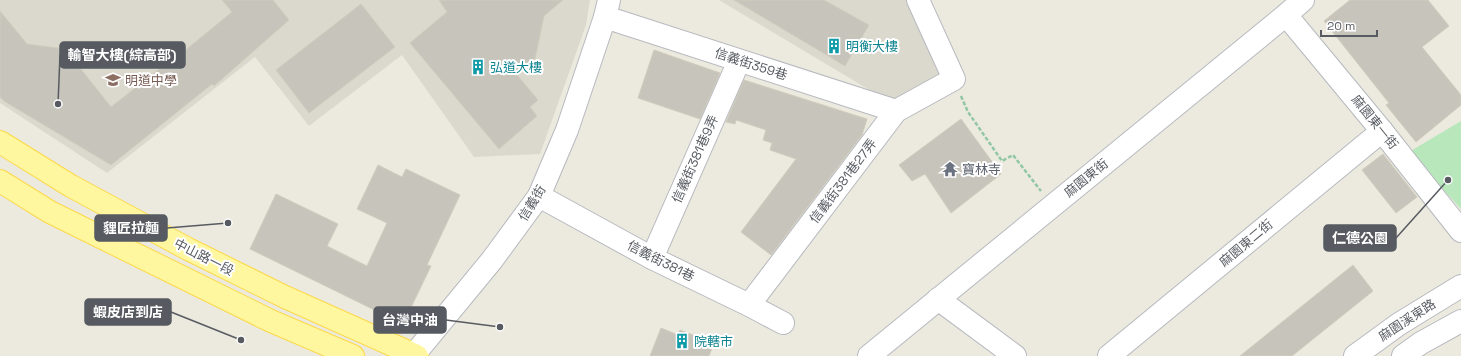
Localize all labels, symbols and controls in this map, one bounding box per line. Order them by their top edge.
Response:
scale bar [1321,12,1377,38]
text: 20 m [1327,18,1355,34]
building icon: 明衡大樓 [825,37,843,55]
place label: 明衡大樓 [846,38,898,55]
callout: 輸智大樓(綜高部) [60,42,185,68]
street label: 信義街359巷 [712,44,790,84]
text: 輸智大樓(綜高部) [67,46,177,64]
building icon: 弘道大樓 [469,58,487,76]
place label: 弘道大樓 [490,59,542,76]
school or university icon: 明道中學 [104,71,122,89]
place label: 明道中學 [125,72,177,89]
street label: 麻園東一街 [1348,91,1402,153]
street label: 信義街381巷9弄 [668,112,722,206]
street label: 信義街381巷27弄 [806,135,880,227]
street label: 麻園東街 [1060,155,1112,201]
temple icon: 寶林寺 [941,160,959,178]
place label: 寶林寺 [962,161,1001,178]
street label: 信義街 [514,182,550,224]
callout: 貍匠拉麵 [95,215,167,241]
street label: 麻園東二街 [1216,216,1276,270]
text: 貍匠拉麵 [103,219,159,237]
callout: 仁德公園 [1324,225,1396,251]
text: 仁德公園 [1332,229,1388,247]
street label: 中山路一段 [171,235,237,279]
street label: 信義街381巷 [624,237,698,285]
street label: 麻園溪東路 [1375,295,1439,345]
callout: 蝦皮店到店 [85,299,171,325]
text: 蝦皮店到店 [93,303,163,321]
callout: 台灣中油 [374,307,446,333]
text: 台灣中油 [382,311,438,329]
building icon: 院轄市 [673,332,691,350]
place label: 院轄市 [694,333,733,350]

